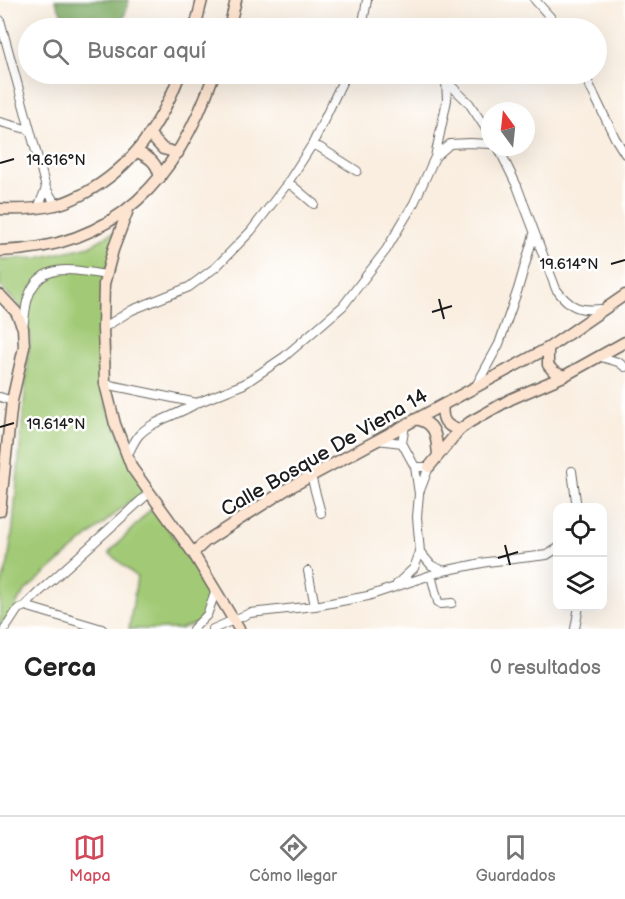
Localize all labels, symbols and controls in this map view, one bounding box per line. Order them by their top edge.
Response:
search box [18,18,607,84]
icon: search [39,35,72,68]
text: Buscar aquí [87,38,206,65]
north arrow [481,102,535,156]
text: 19.616°N [26,151,86,170]
text: 19.614°N [539,255,599,274]
street label: Calle Bosque De Viena 14 [217,384,432,522]
text: 19.614°N [26,415,86,434]
map controls [553,503,607,611]
button: locate [553,503,607,557]
button: layers [553,557,607,611]
text: Cerca [24,653,96,684]
text: 0 resultados [490,656,601,680]
tab: Mapa [69,831,111,886]
tab: Cómo llegar [249,831,337,886]
tab: Guardados [476,831,556,886]

